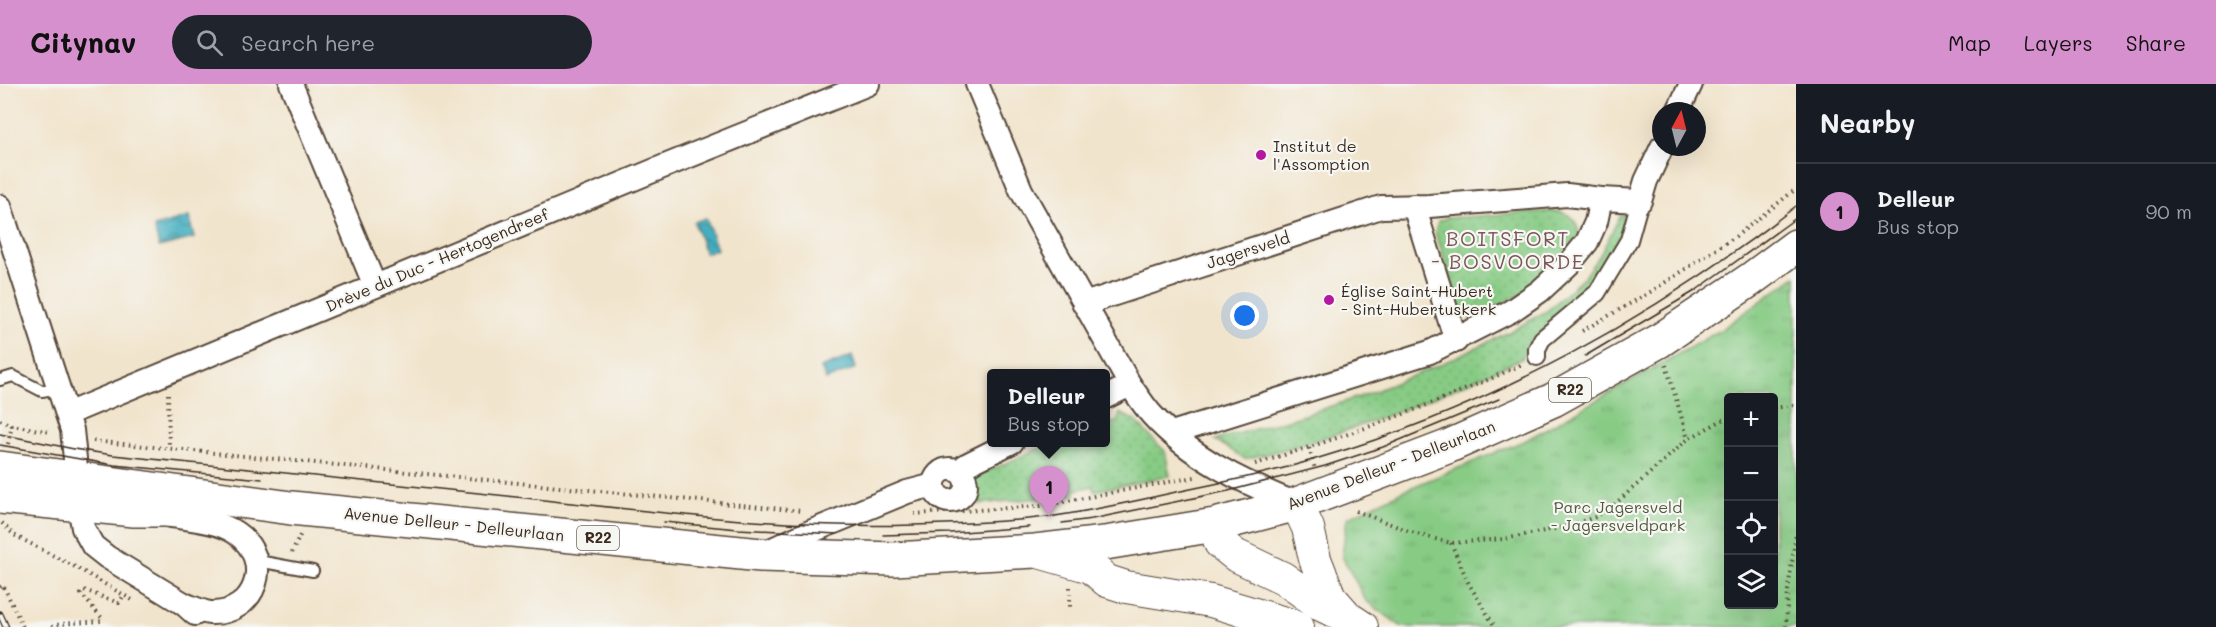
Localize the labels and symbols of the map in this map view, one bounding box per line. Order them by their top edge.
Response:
north arrow [1652,102,1706,156]
place label: Institut de l'Assomption [1273,135,1370,174]
marker: Institut de l'Assomption [1254,148,1268,162]
street label: Drève du Duc - Hertogendreef [322,203,552,316]
district label: BOITSFORT - BOSVOORDE [1431,225,1585,274]
street label: Jagersveld [1204,226,1292,273]
place label: Église Saint-Hubert - Sint-Hubertuskerk [1341,280,1496,319]
marker: Église Saint-Hubert - Sint-Hubertuskerk [1322,293,1336,307]
your location [1230,301,1259,330]
road number: R22 [1549,378,1591,402]
street label: Avenue Delleur - Delleurlaan [1284,415,1498,514]
pin: 1 [1030,466,1068,516]
park label: Parc Jagersveld - Jagersveldpark [1551,496,1685,535]
street label: Avenue Delleur - Delleurlaan [343,501,565,546]
road number: R22 [577,526,619,550]

